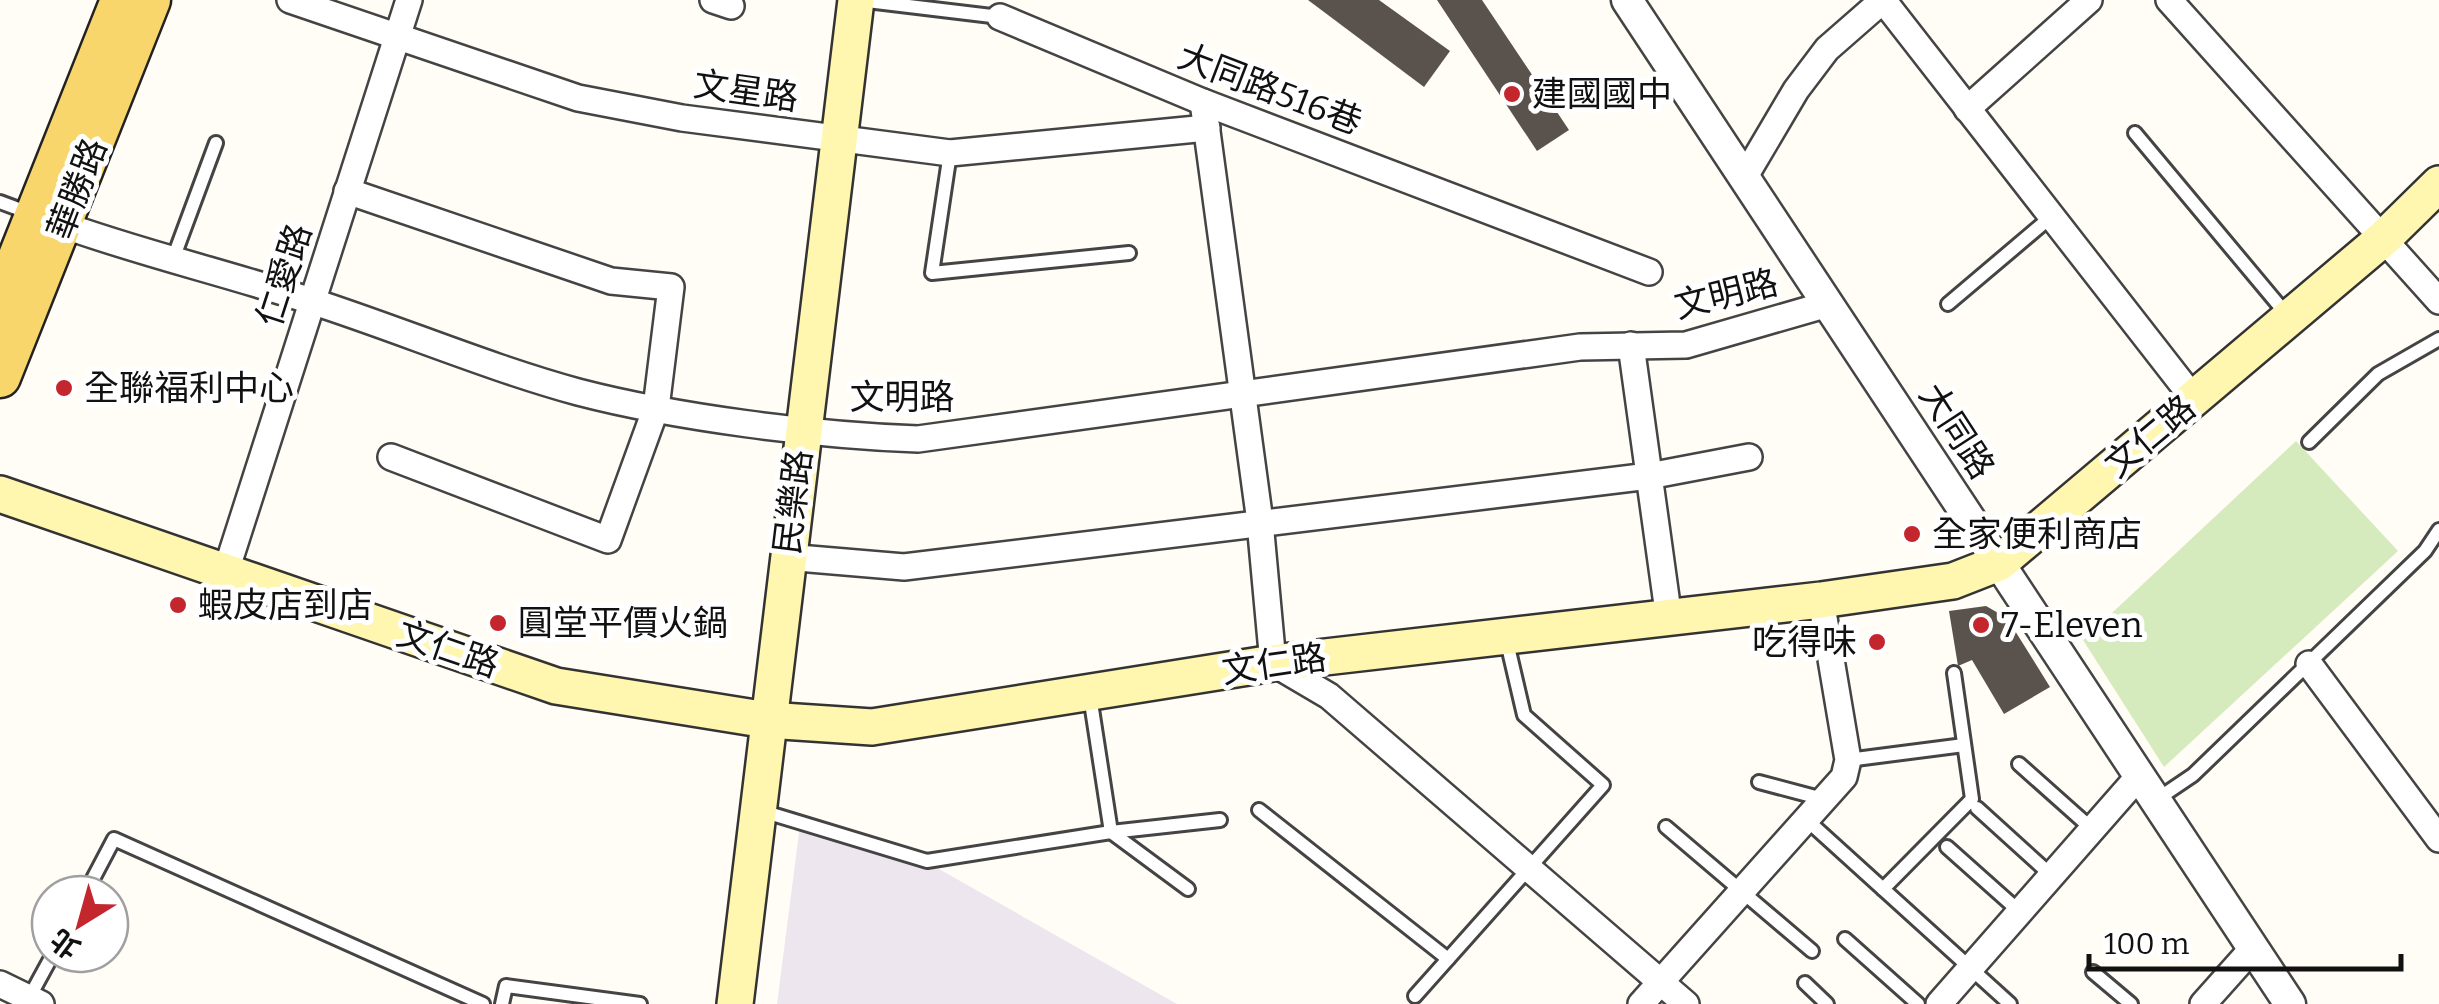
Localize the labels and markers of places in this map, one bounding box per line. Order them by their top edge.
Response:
place label: 建國國中 [1532,73,1672,115]
marker: 建國國中 [1501,83,1523,105]
place label: 全聯福利中心 [84,367,294,409]
marker: 全聯福利中心 [53,377,75,399]
place label: 全家便利商店 [1932,513,2142,555]
marker: 全家便利商店 [1901,523,1923,545]
place label: 蝦皮店到店 [198,584,373,626]
marker: 蝦皮店到店 [167,594,189,616]
place label: 圓堂平價火鍋 [518,602,728,644]
place label: 7-Eleven [2001,604,2143,646]
marker: 圓堂平價火鍋 [487,612,509,634]
marker: 7-Eleven [1970,614,1992,636]
place label: 吃得味 [1752,621,1857,663]
marker: 吃得味 [1866,631,1888,653]

